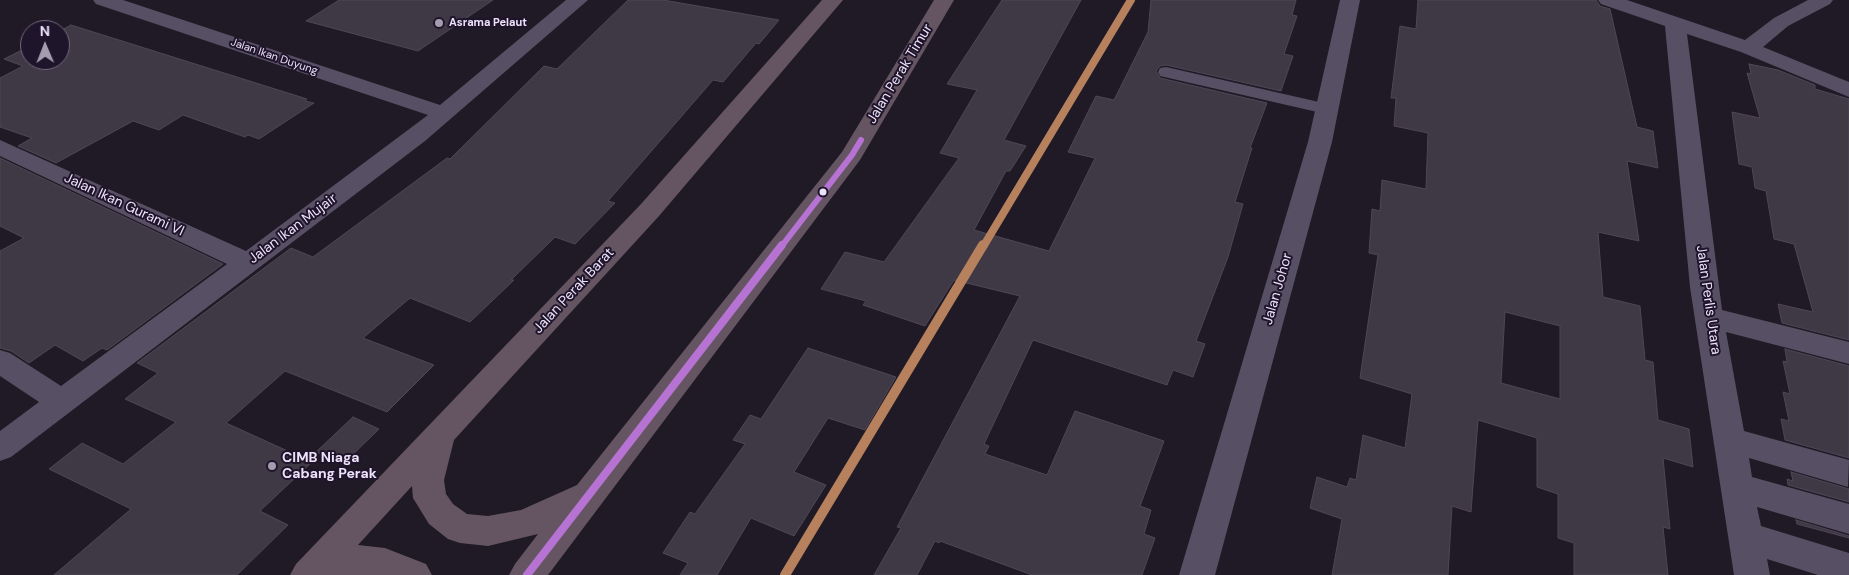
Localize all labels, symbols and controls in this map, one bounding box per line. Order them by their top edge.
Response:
place label: Asrama Pelaut [449,16,527,30]
marker: Asrama Pelaut [433,17,445,29]
north arrow [20,20,70,70]
street label: Jalan Perak Timur [864,21,936,127]
text: N [39,22,50,40]
street label: Jalan Ikan Duyung [229,36,319,78]
street label: Jalan Ikan Gurami VI [61,170,187,240]
unlabelled marker [818,187,828,197]
street label: Jalan Ikan Mujair [246,190,340,268]
street label: Jalan Perlis Utara [1692,244,1724,356]
street label: Jalan Perak Barat [530,245,618,337]
street label: Jalan Johor [1260,251,1296,327]
place label: CIMB Niaga Cabang Perak [282,450,377,482]
marker: CIMB Niaga Cabang Perak [266,460,278,472]

